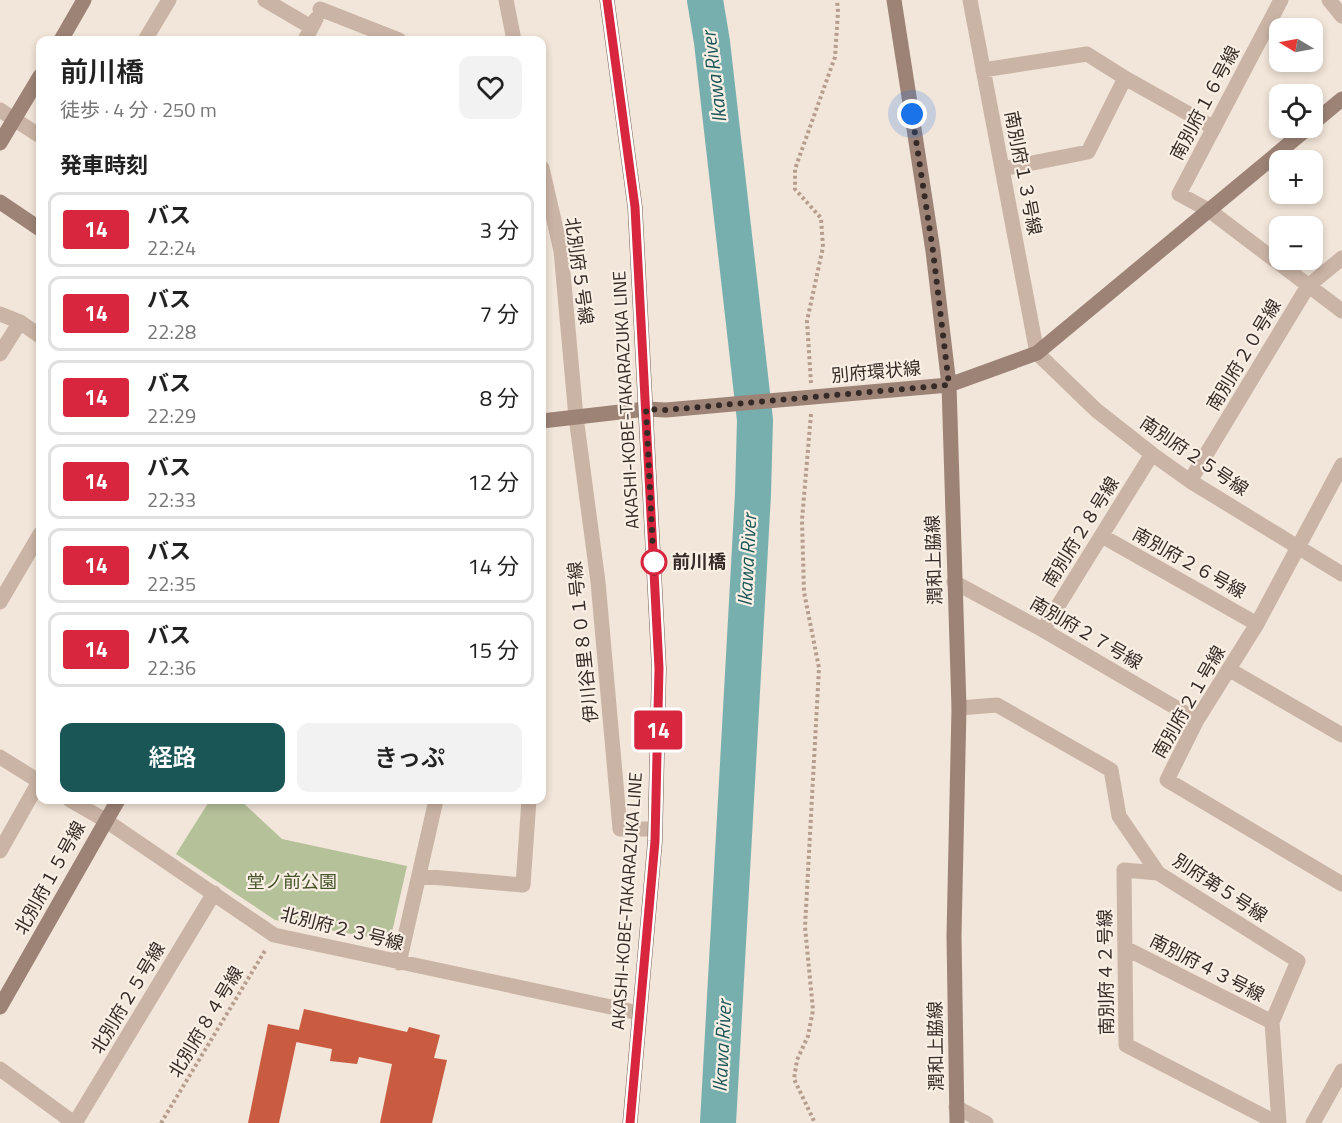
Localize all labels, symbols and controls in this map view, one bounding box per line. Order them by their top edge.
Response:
north arrow [1269,18,1323,72]
map controls [1269,18,1323,270]
water label: Ikawa River [692,27,734,125]
street label: 南別府１６号線 [1163,41,1246,165]
text: 前川橋 [60,50,144,93]
button: heart [459,56,522,119]
button: locate [1269,84,1323,138]
text: 徒歩 · 4 分 · 250 m [60,94,217,125]
your location [897,99,927,129]
street label: 南別府１３号線 [998,108,1049,237]
text: 発車時刻 [60,148,148,182]
button: + [1269,150,1323,204]
text: バス [147,198,191,232]
text: 14 [84,213,108,245]
text: 3 分 [480,213,519,247]
street label: 北別府５号線 [559,216,600,326]
button: − [1269,216,1323,270]
text: 22:24 [147,232,196,263]
street label: AKASHI-KOBE-TAKARAZUKA LINE [605,270,646,530]
text: バス [147,282,191,316]
street label: 南別府２０号線 [1200,294,1288,416]
text: 14 [84,297,108,329]
text: 7 分 [480,297,519,331]
text: 22:28 [147,316,196,347]
street label: 別府環状線 [830,354,922,389]
text: バス [147,366,191,400]
text: 14 [84,381,108,413]
text: 8 分 [480,381,519,415]
text: 22:29 [147,400,196,431]
street label: 南別府２５号線 [1135,409,1254,502]
text: バス [147,450,191,484]
text: 14 [84,465,108,497]
text: 12 分 [468,465,519,499]
street label: 南別府２８号線 [1036,471,1125,592]
text: 22:33 [147,484,196,515]
water label: Ikawa River [729,511,765,607]
street label: 潤和上脇線 [918,515,949,605]
street label: 南別府２６号線 [1128,520,1251,605]
text: バス [147,534,191,568]
place label: 前川橋 [672,548,726,575]
text: 14 [84,549,108,581]
text: 14 分 [468,549,519,583]
marker: 前川橋 [641,549,667,575]
street label: 伊川谷里８０１号線 [561,560,604,724]
text: 22:35 [147,568,196,599]
street label: 南別府２７号線 [1025,589,1148,676]
text: バス [147,618,191,652]
text: 14 [84,633,108,665]
text: 15 分 [468,633,519,667]
street label: 南別府２１号線 [1145,640,1232,763]
text: 22:36 [147,652,196,683]
line badge: 14 [631,710,685,750]
text: 14 [646,714,670,746]
button: 経路 [60,723,285,792]
button: きっぷ [297,723,522,792]
street label: AKASHI-KOBE-TAKARAZUKA LINE [604,771,649,1031]
street label: 北別府１５号線 [7,816,92,939]
street label: 別府第５号線 [1168,847,1273,928]
park label: 堂ノ前公園 [247,868,337,895]
street label: 北別府２３号線 [278,900,407,957]
street label: 南別府４２号線 [1091,909,1120,1035]
street label: 南別府４３号線 [1145,927,1269,1008]
street label: 北別府２５号線 [84,937,172,1059]
street label: 北別府８４号線 [162,961,250,1083]
water label: Ikawa River [704,997,740,1093]
street label: 潤和上脇線 [921,1001,950,1091]

